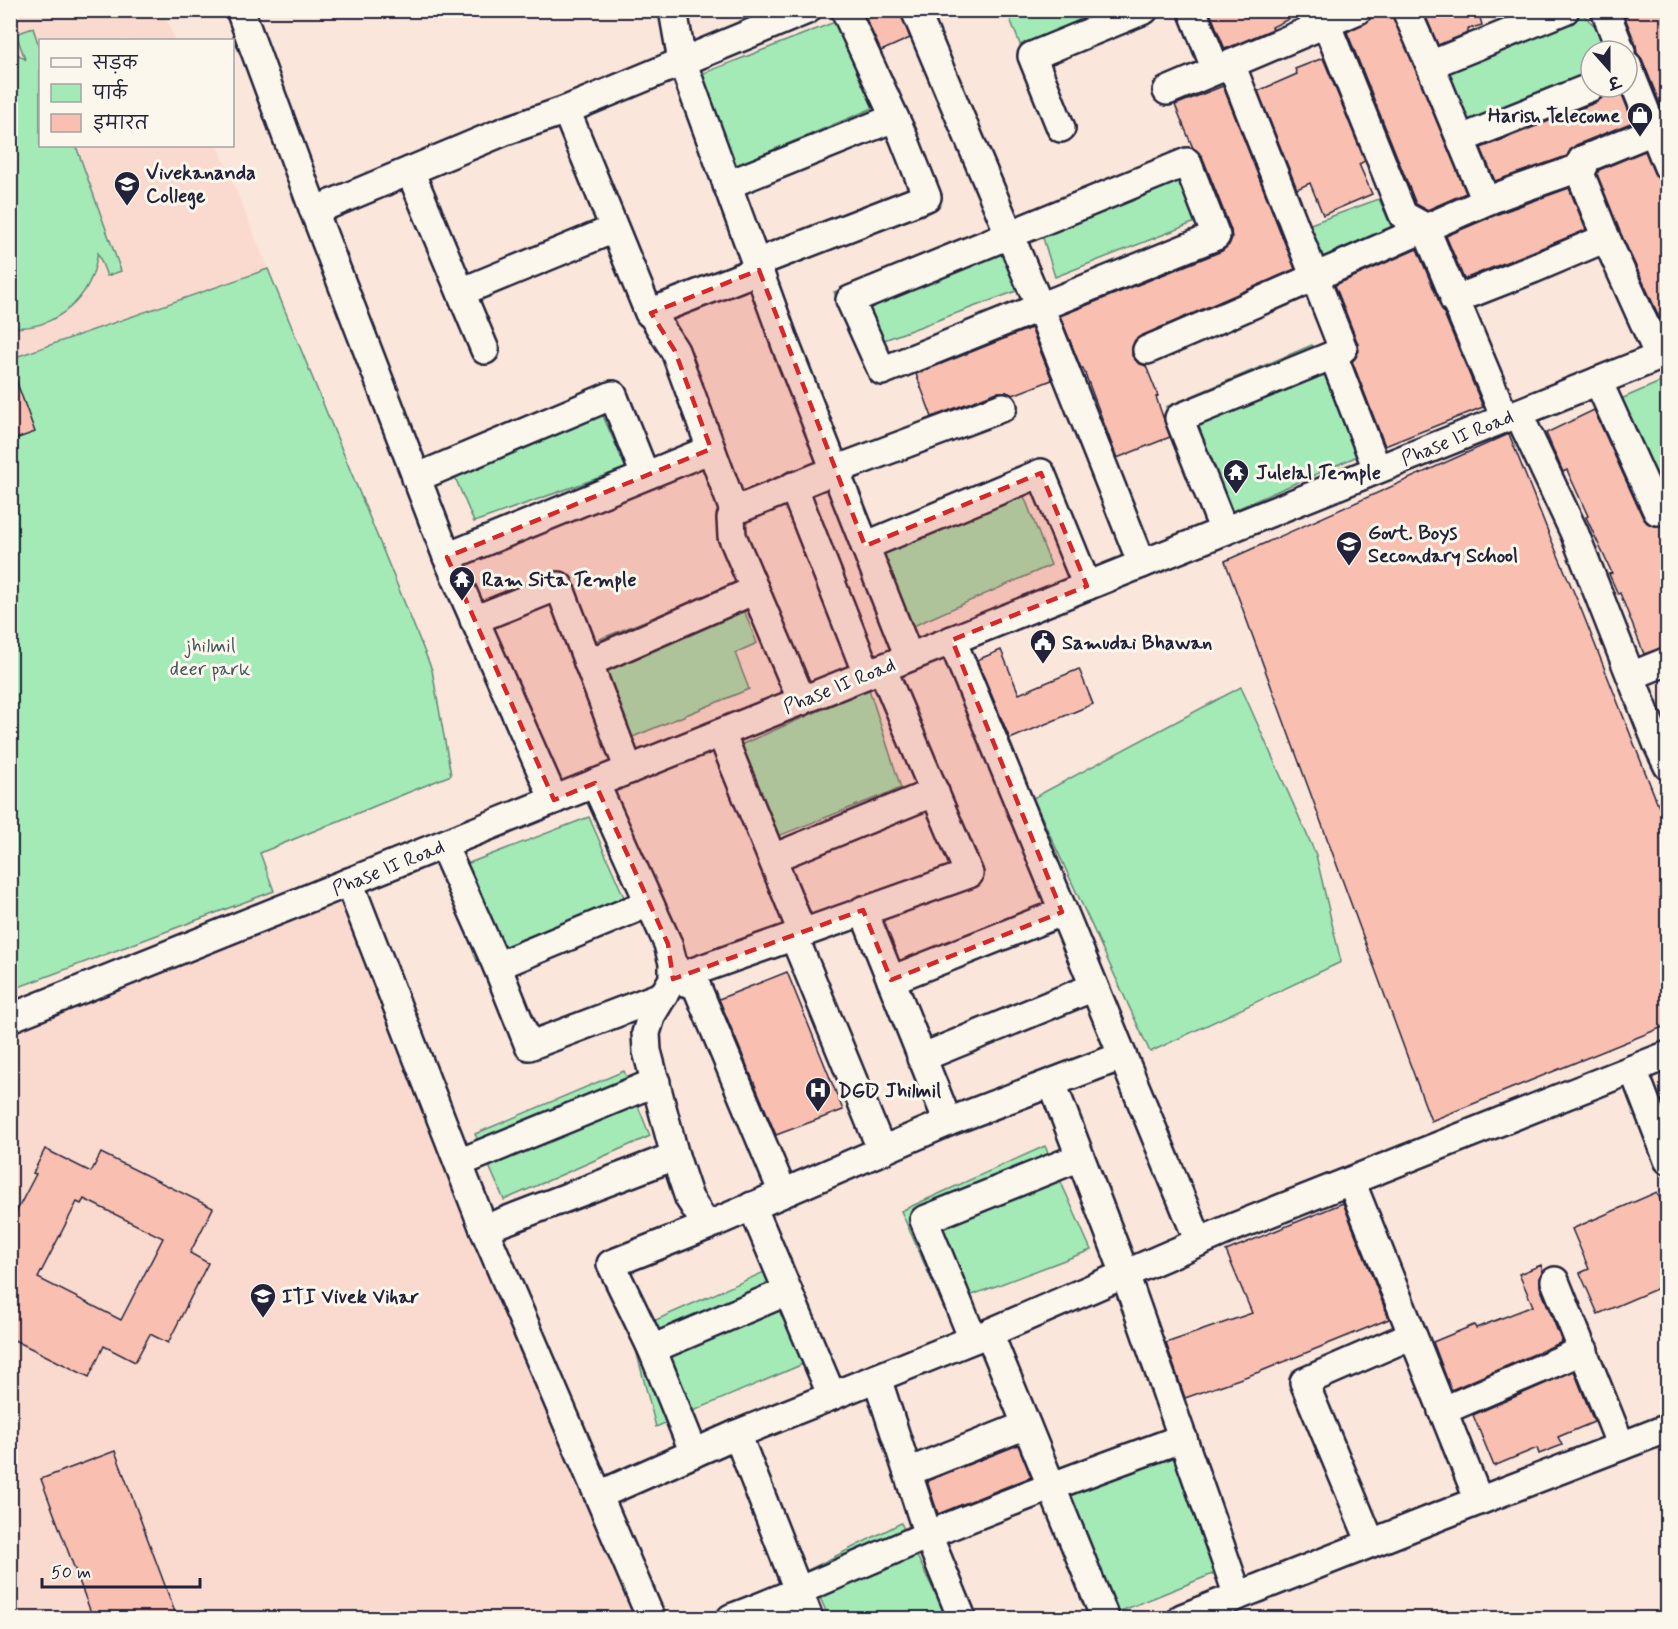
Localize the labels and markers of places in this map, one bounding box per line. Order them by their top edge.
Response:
shop icon: Harish Telecome [1625,100,1655,138]
place label: Harish Telecome [1488,103,1620,130]
place label: Vivekananda College [146,160,256,210]
school or university icon: Vivekananda College [112,169,142,207]
temple icon: Julelal Temple [1221,457,1251,495]
place label: Julelal Temple [1256,460,1381,487]
place label: Govt. Boys Secondary School [1368,520,1518,570]
school or university icon: Govt. Boys Secondary School [1334,529,1364,567]
temple icon: Ram Sita Temple [447,564,477,602]
place label: Ram Sita Temple [482,567,637,594]
public building icon: Samudai Bhawan [1028,627,1058,665]
place label: Samudai Bhawan [1062,630,1212,657]
hospital icon: DGD Jhilmil [803,1075,833,1113]
place label: DGD Jhilmil [838,1078,941,1105]
school or university icon: ITI Vivek Vihar [248,1281,278,1319]
place label: ITI Vivek Vihar [282,1284,420,1311]

